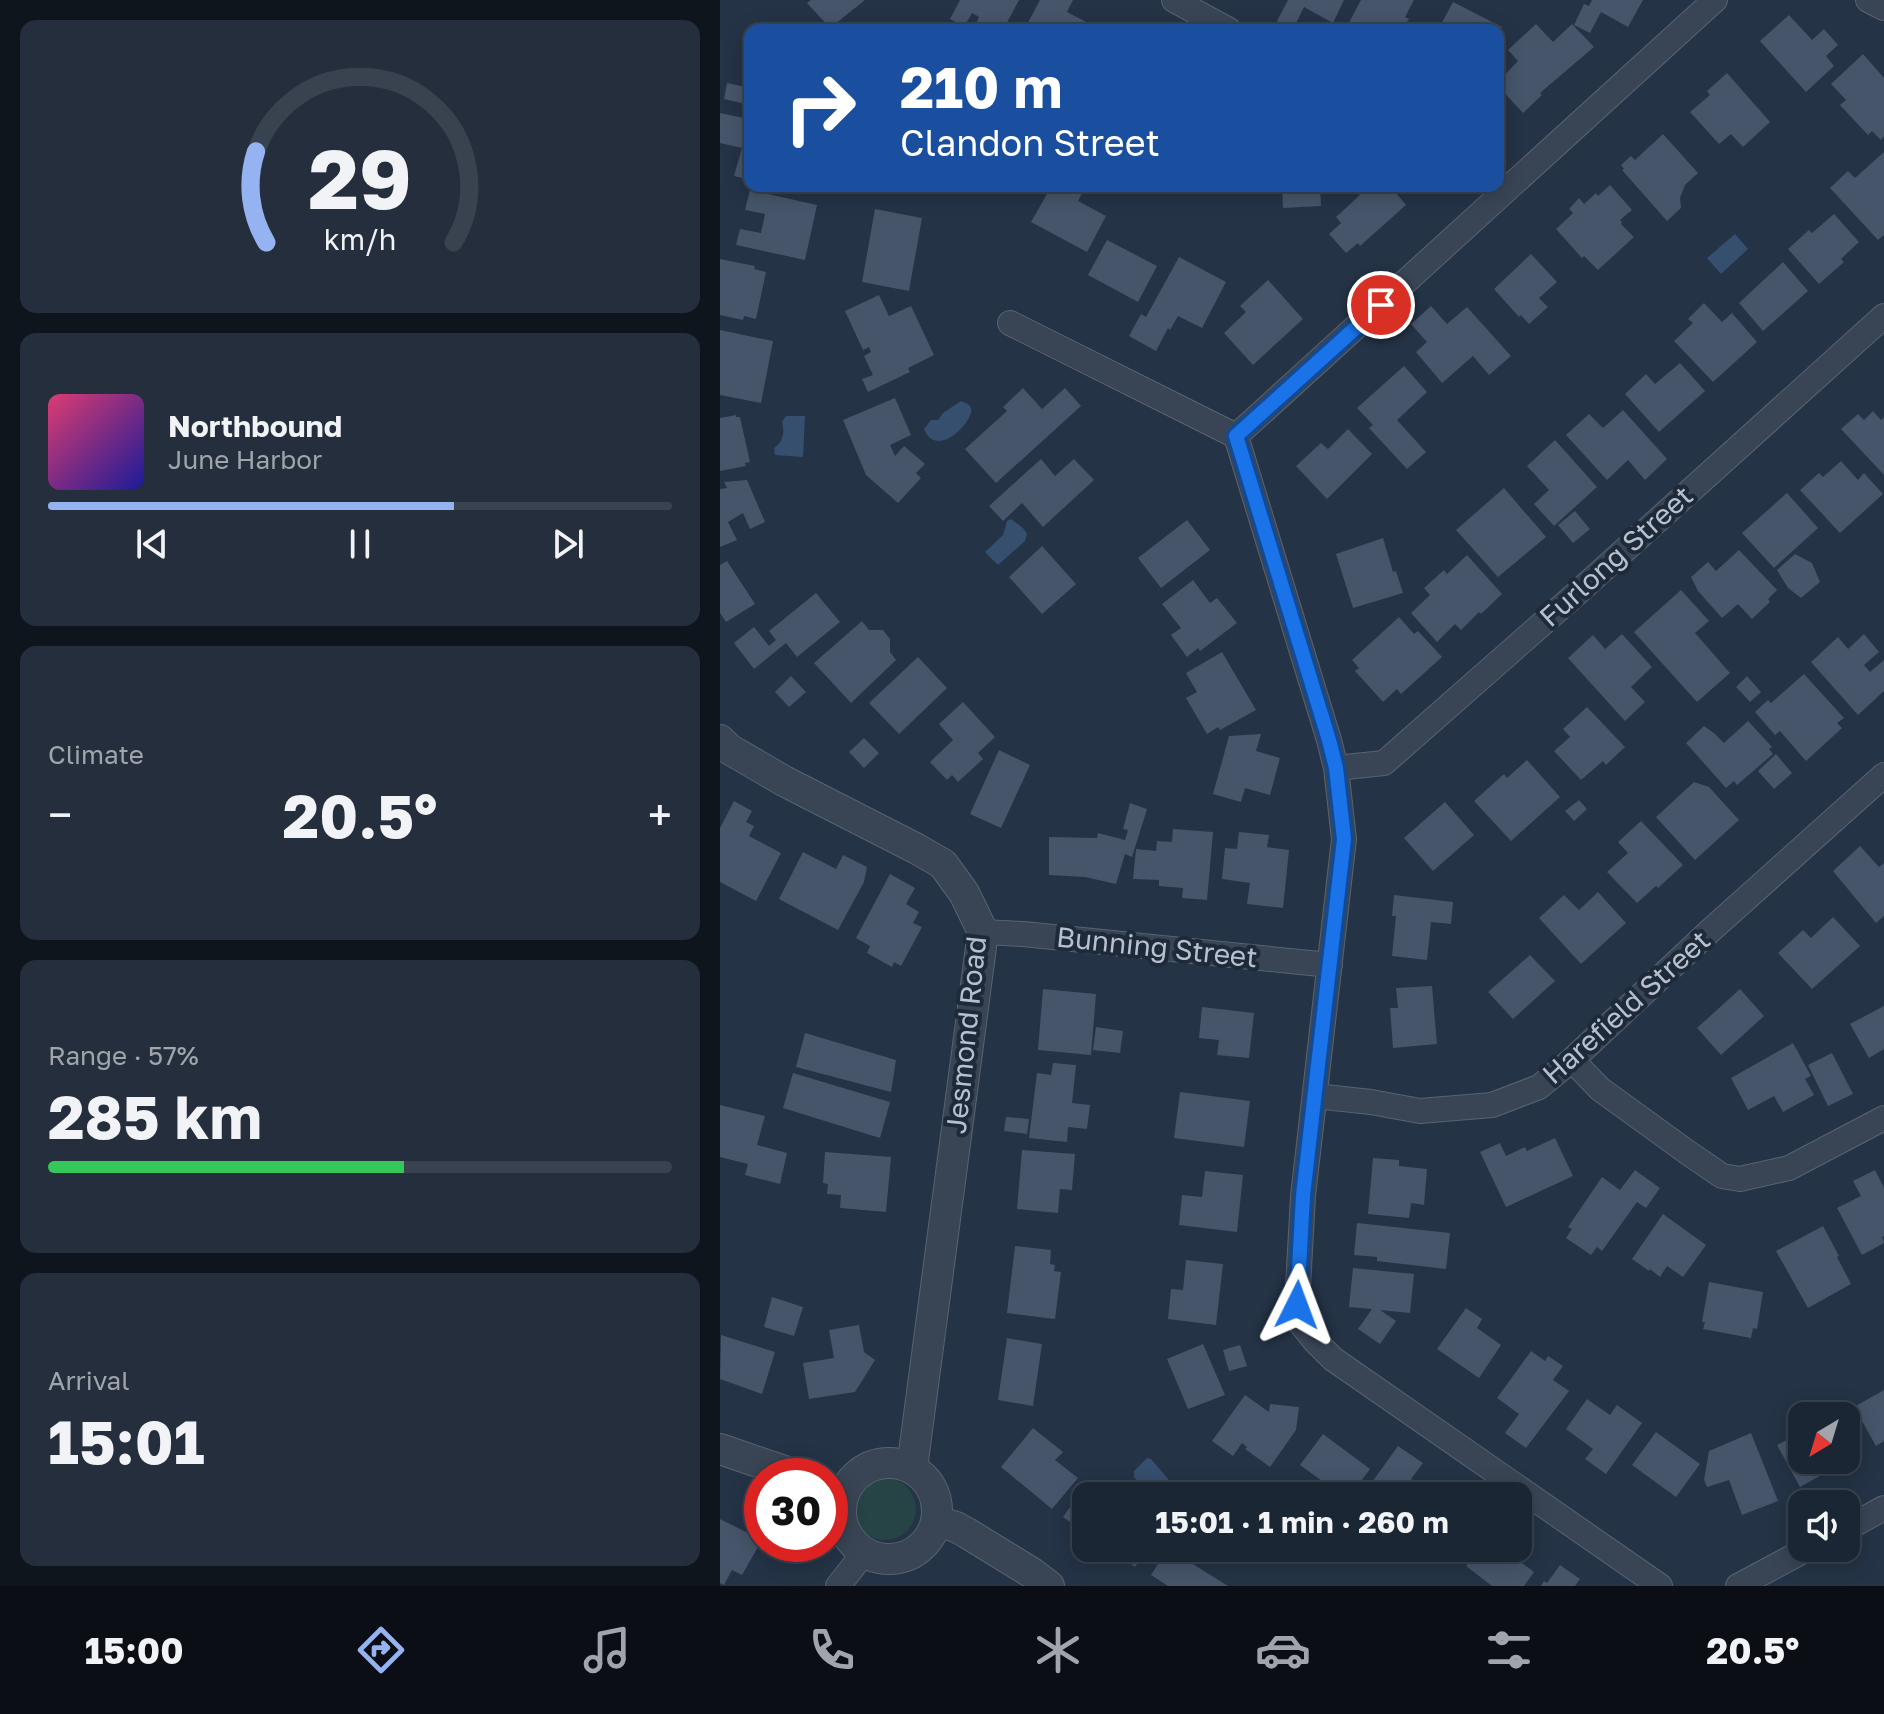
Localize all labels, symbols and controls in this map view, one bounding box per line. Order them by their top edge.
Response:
text: 210 m [900,53,1062,120]
icon: right [768,56,872,160]
text: Clandon Street [900,121,1160,164]
text: 29 [308,126,412,226]
text: km/h [324,222,396,256]
pin [1347,271,1415,339]
icon: arrive [1359,283,1403,327]
text: Northbound [168,408,342,444]
text: June Harbor [168,444,322,475]
street label: Furlong Street [1532,478,1699,633]
icon: previous [130,522,174,566]
icon: pause [338,522,382,566]
icon: next [546,522,590,566]
text: Climate [48,739,144,770]
text: 20.5° [283,779,437,851]
text: − [48,788,72,841]
text: + [648,788,672,841]
street label: Bunning Street [1055,920,1259,973]
street label: Harefield Street [1535,923,1716,1090]
street label: Jesmond Road [939,935,992,1135]
text: Range · 57% [48,1040,199,1071]
text: 285 km [48,1080,262,1152]
position arrow [1255,1263,1339,1347]
text: Arrival [48,1365,129,1396]
north arrow [1788,1402,1860,1474]
map controls [1788,1402,1860,1562]
text: 15:01 [48,1405,205,1477]
speed limit sign: 30 [744,1458,848,1562]
button: sound [1788,1490,1860,1562]
text: 15:01 · 1 min · 260 m [1155,1504,1449,1540]
icon: directions [353,1622,409,1678]
icon: music [579,1622,635,1678]
icon: phone [804,1622,860,1678]
icon: climate [1030,1622,1086,1678]
icon: car [1255,1622,1311,1678]
icon: filters [1481,1622,1537,1678]
text: 15:00 [85,1629,184,1672]
text: 20.5° [1706,1629,1799,1672]

